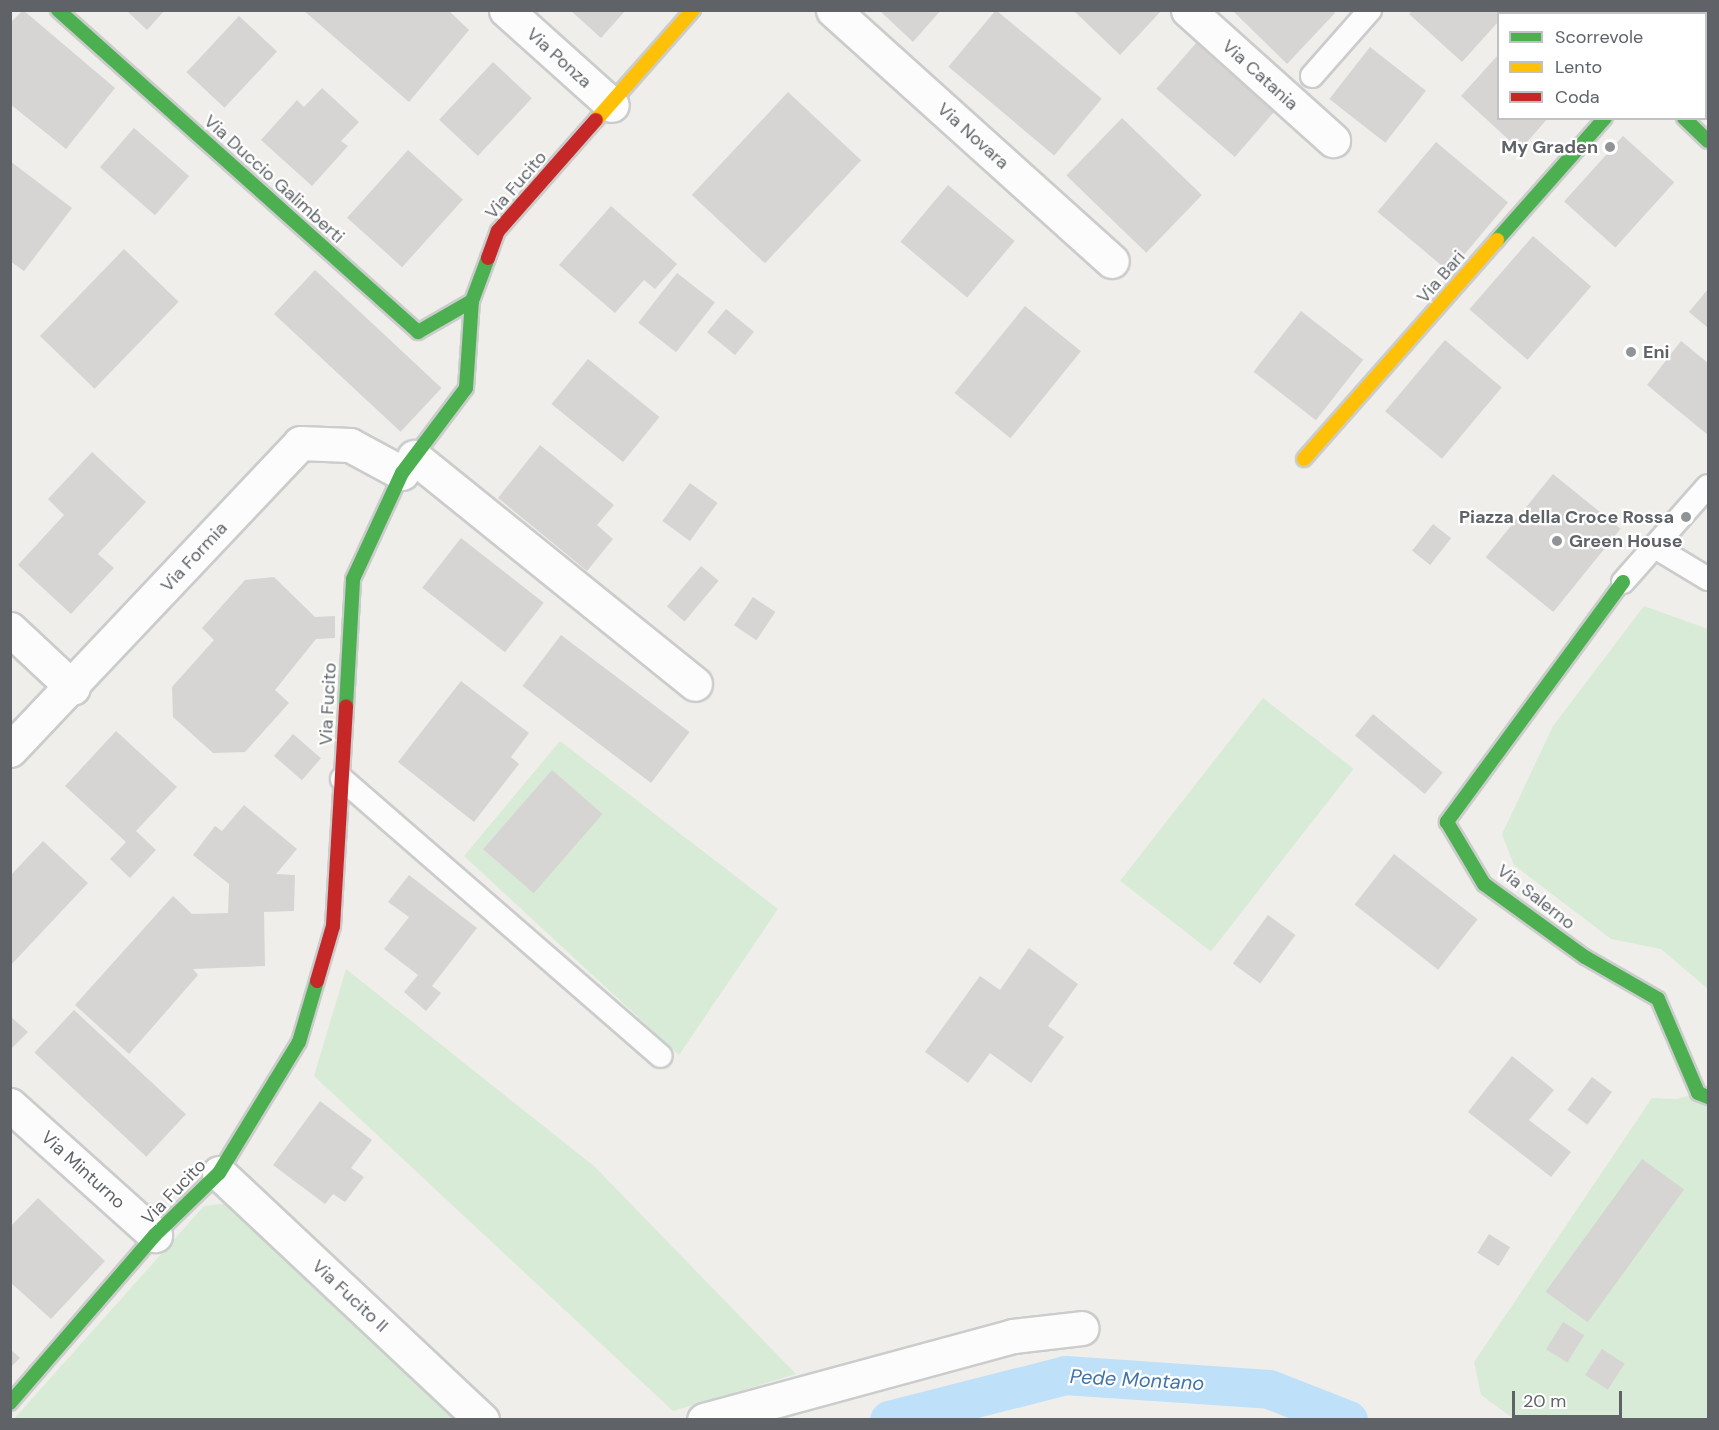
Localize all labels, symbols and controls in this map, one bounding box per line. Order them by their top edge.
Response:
legend [1497,12,1707,120]
street label: Via Ponza [522,23,596,93]
text: Scorrevole [1555,25,1643,49]
street label: Via Catania [1218,35,1302,115]
text: Lento [1555,55,1602,79]
text: Coda [1555,85,1600,109]
street label: Via Novara [933,98,1013,174]
street label: Via Duccio Galimberti [199,110,349,248]
place label: My Graden [1501,136,1598,158]
marker: My Graden [1603,140,1617,154]
street label: Via Fucito [481,147,551,223]
street label: Via Bari [1412,246,1470,308]
place label: Eni [1643,341,1670,363]
marker: Eni [1624,345,1638,359]
place label: Piazza della Croce Rossa [1459,506,1674,528]
marker: Piazza della Croce Rossa [1679,510,1693,524]
street label: Via Formia [156,518,232,596]
place label: Green House [1569,530,1683,552]
marker: Green House [1550,534,1564,548]
street label: Via Fucito [315,662,341,746]
street label: Via Salerno [1493,860,1579,934]
street label: Via Minturno [36,1127,130,1213]
street label: Via Fucito [137,1155,211,1229]
street label: Via Fucito II [307,1255,393,1337]
water label: Pede Montano [1069,1364,1205,1396]
scale bar [1515,1379,1624,1417]
text: 20 m [1523,1389,1566,1413]

